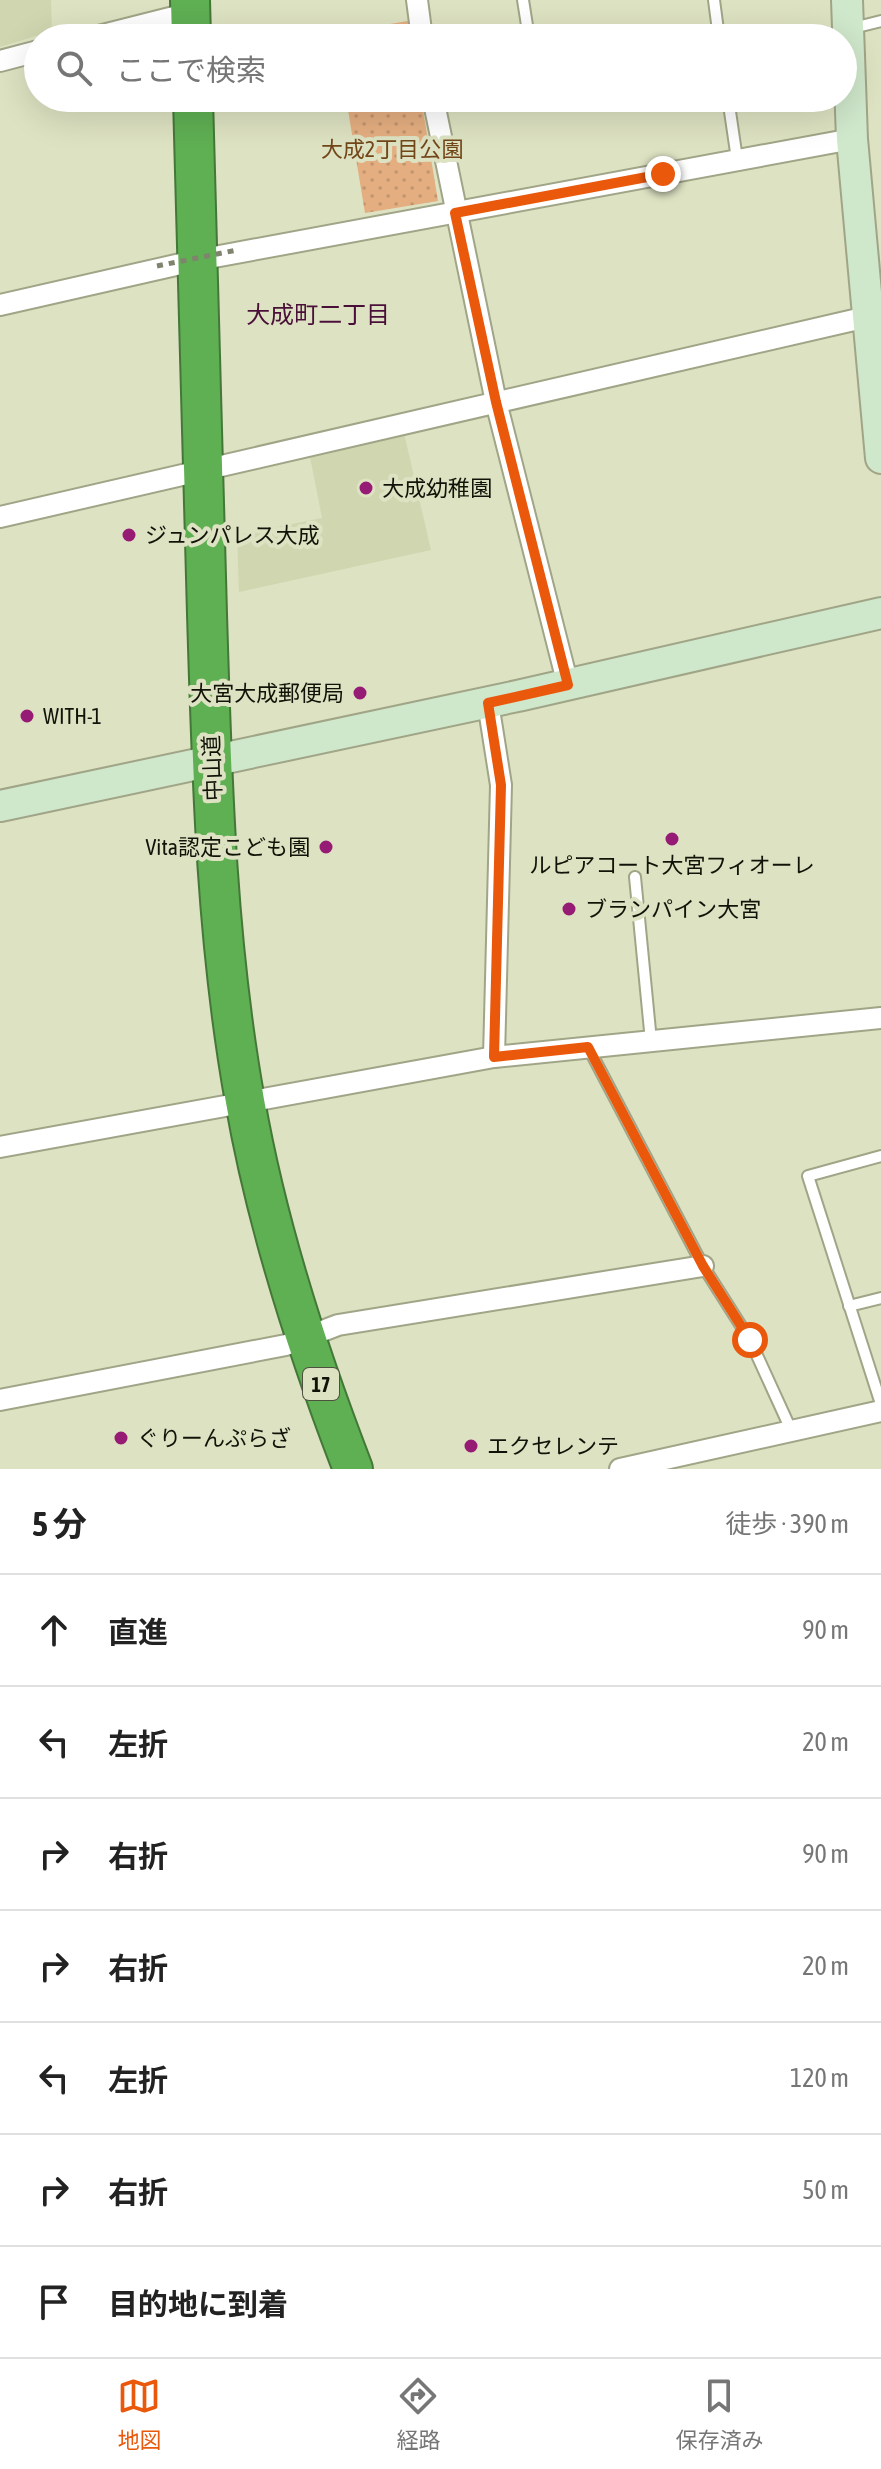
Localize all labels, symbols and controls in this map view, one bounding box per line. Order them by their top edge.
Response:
search box [24,24,857,112]
icon: search [52,46,96,90]
text: ここで検索 [116,53,266,87]
park label: 大成2丁目公園 [321,136,463,162]
route end [645,156,681,192]
district label: 大成町二丁目 [246,301,390,328]
place label: 大成幼稚園 [382,475,492,501]
marker: 大成幼稚園 [357,479,375,497]
place label: ジュンパレス大成 [145,522,319,548]
marker: ジュンパレス大成 [120,526,138,544]
place label: 大宮大成郵便局 [190,680,344,706]
marker: 大宮大成郵便局 [351,684,369,702]
place label: WITH-1 [43,703,102,729]
marker: WITH-1 [18,707,36,725]
street label: 中山道 [198,735,226,801]
marker: ルピアコート大宮フィオーレ [663,830,681,848]
place label: Vita認定こども園 [146,834,310,860]
marker: Vita認定こども園 [317,838,335,856]
place label: ルピアコート大宮フィオーレ [529,852,815,878]
place label: ブランパイン大宮 [585,896,761,922]
marker: ブランパイン大宮 [560,900,578,918]
route start [732,1322,768,1358]
road number: 17 [303,1368,339,1400]
place label: ぐりーんぷらざ [137,1425,291,1451]
marker: ぐりーんぷらざ [112,1429,130,1447]
place label: エクセレンテ [487,1433,619,1459]
marker: エクセレンテ [462,1437,480,1455]
text: 5 分 [32,1504,87,1543]
text: 徒歩 · 390 m [725,1509,849,1539]
icon: ahead [32,1608,76,1652]
text: 直進 [108,1615,168,1649]
text: 90 m [802,1615,849,1645]
icon: left [32,1720,76,1764]
text: 左折 [108,1727,168,1761]
text: 20 m [802,1727,849,1757]
icon: right [32,1832,76,1876]
text: 右折 [108,1839,168,1873]
text: 90 m [802,1839,849,1869]
icon: right [32,1944,76,1988]
text: 右折 [108,1951,168,1985]
text: 20 m [802,1951,849,1981]
icon: left [32,2056,76,2100]
text: 左折 [108,2063,168,2097]
text: 120 m [790,2063,849,2093]
icon: right [32,2168,76,2212]
text: 右折 [108,2175,168,2209]
text: 50 m [802,2175,849,2205]
icon: arrive [32,2280,76,2324]
text: 目的地に到着 [108,2287,288,2321]
tab: 地図 [117,2374,162,2454]
tab: 経路 [396,2374,441,2454]
tab: 保存済み [675,2374,764,2454]

